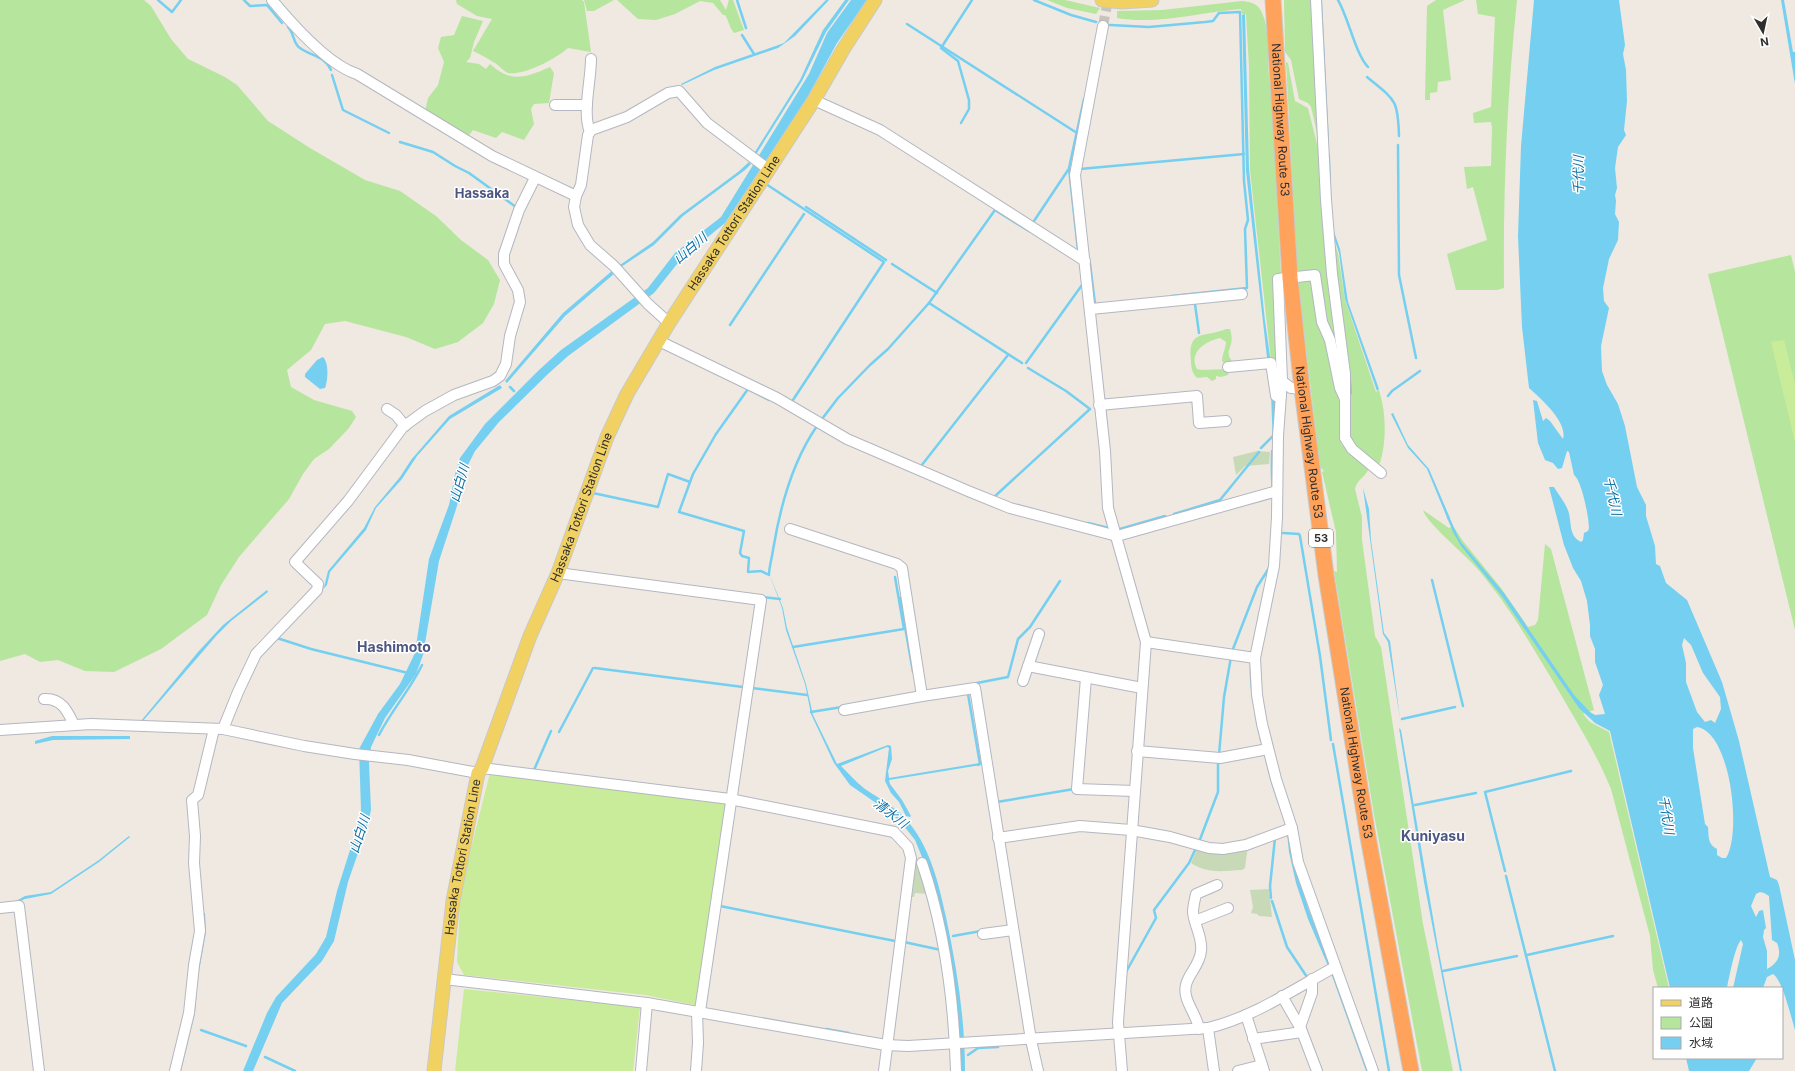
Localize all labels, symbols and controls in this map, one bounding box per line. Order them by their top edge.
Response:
north arrow [1743,12,1783,52]
text: N [1759,34,1770,49]
street label: National Highway Route 53 [1269,43,1293,197]
street label: Hassaka Tottori Station Line [684,152,783,293]
water label: 千代川 [1570,154,1586,195]
district label: Hassaka [455,185,509,201]
water label: 山白川 [670,228,711,267]
street label: National Highway Route 53 [1293,365,1327,519]
street label: Hassaka Tottori Station Line [547,430,615,584]
water label: 山白川 [446,460,473,504]
water label: 千代川 [1601,475,1626,519]
road number: 53 [1309,529,1333,547]
district label: Hashimoto [357,638,431,655]
street label: National Highway Route 53 [1337,686,1376,840]
street label: Hassaka Tottori Station Line [441,778,484,936]
water label: 千代川 [1656,794,1678,837]
water label: 清水川 [871,795,913,833]
water label: 山白川 [345,811,373,855]
district label: Kuniyasu [1401,827,1465,844]
legend [1653,987,1783,1059]
text: 道路 [1689,995,1713,1010]
text: 公園 [1689,1015,1713,1030]
text: 水域 [1689,1035,1713,1050]

